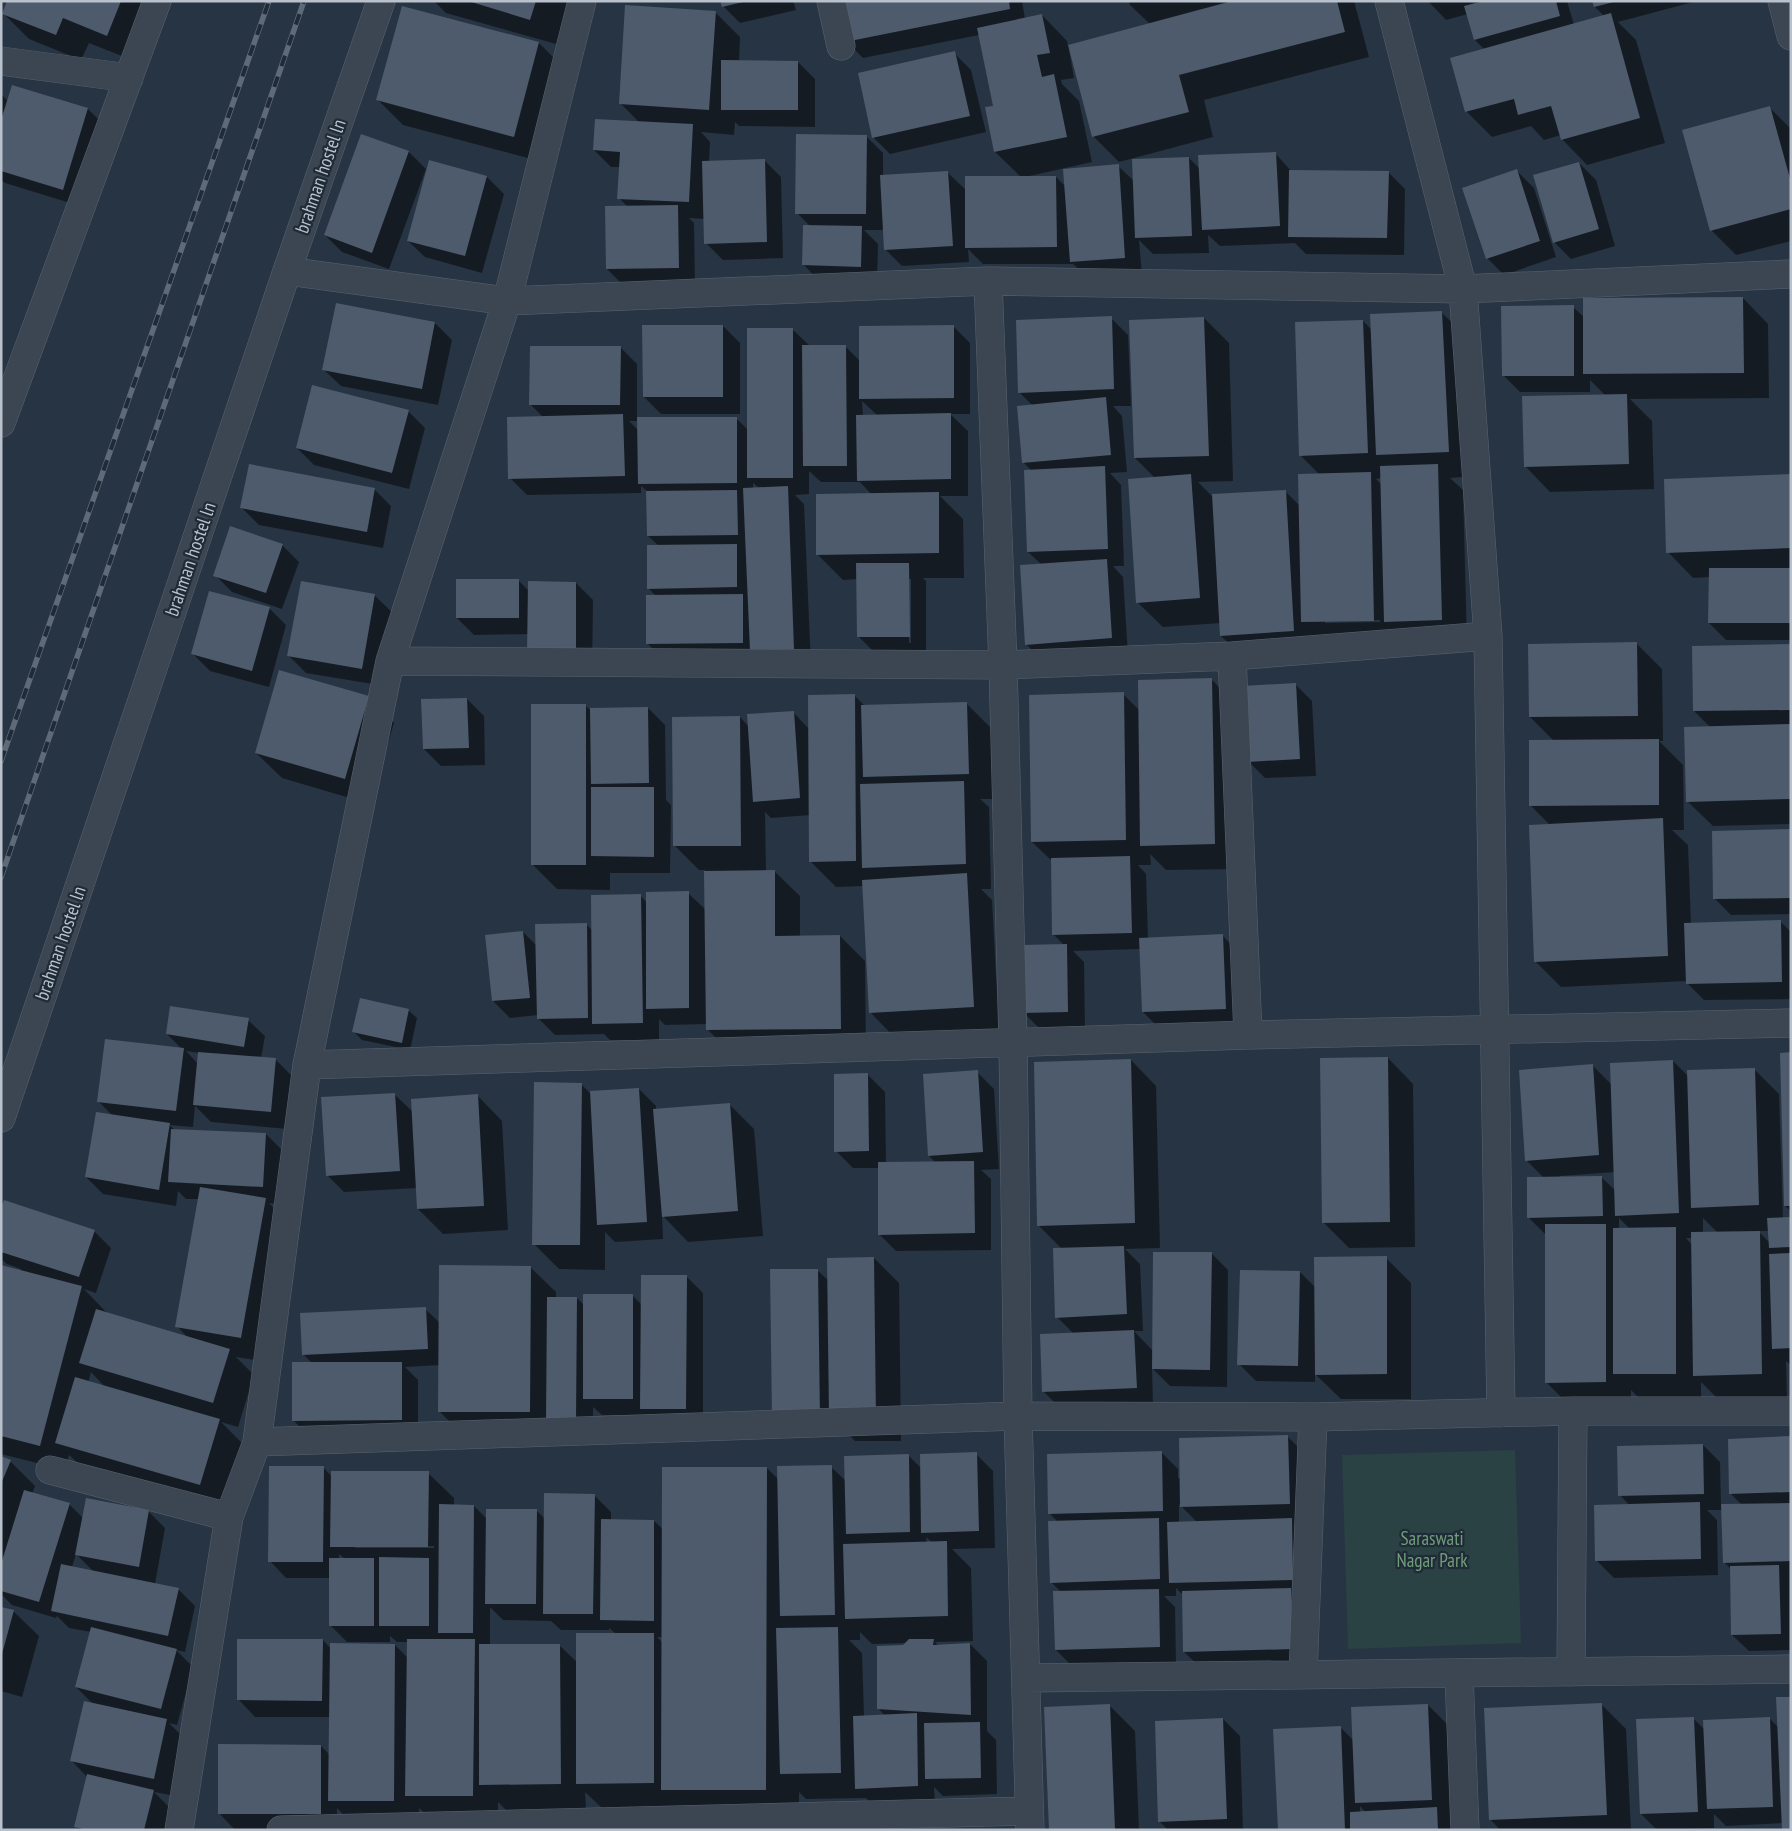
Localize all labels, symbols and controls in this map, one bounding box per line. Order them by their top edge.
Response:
street label: brahman hostel ln [289,116,351,236]
street label: brahman hostel ln [159,499,221,619]
street label: brahman hostel ln [29,883,91,1003]
park label: Saraswati Nagar Park [1396,1526,1468,1572]

